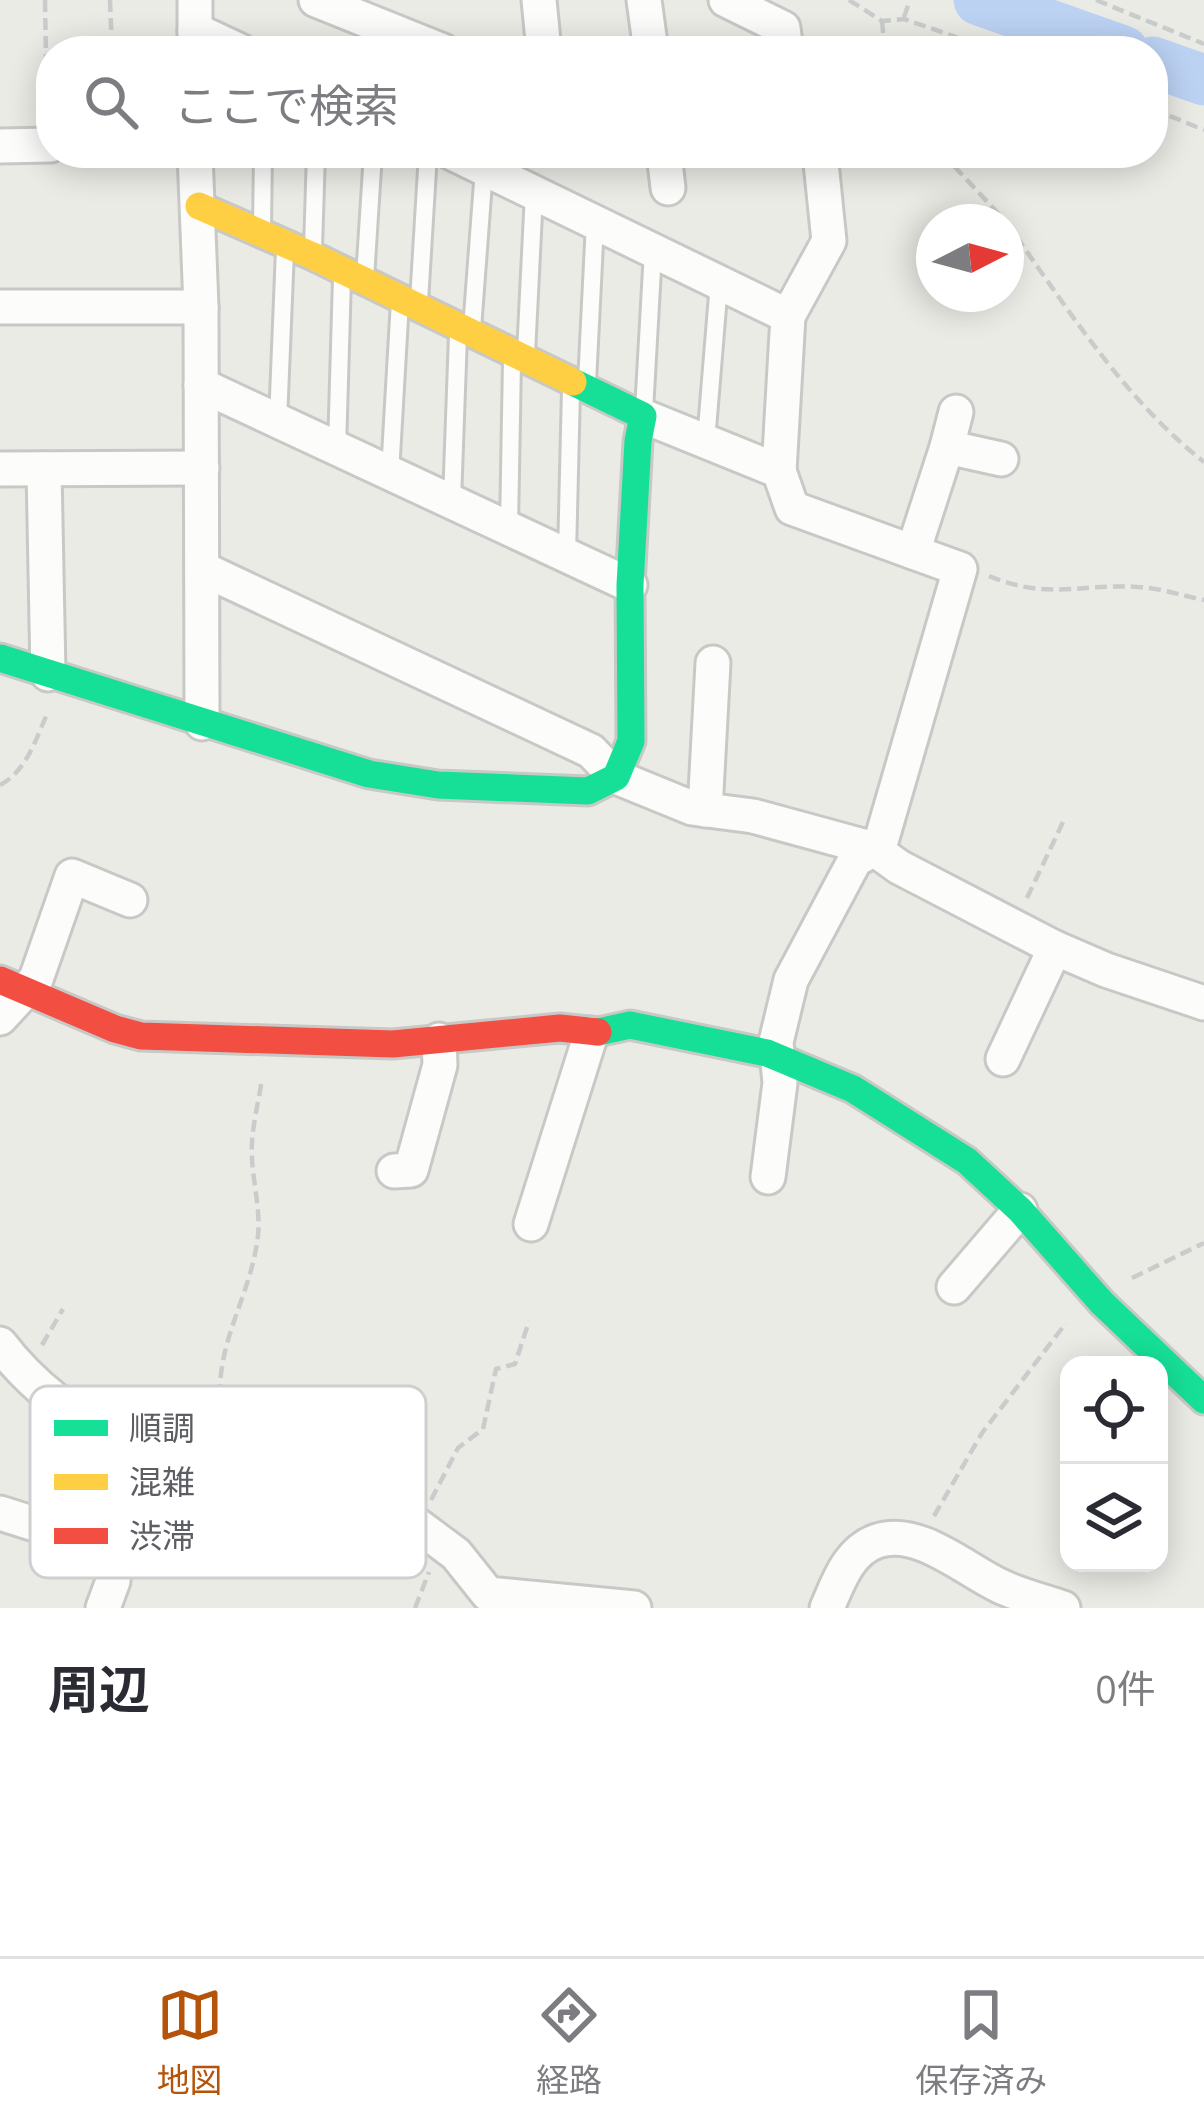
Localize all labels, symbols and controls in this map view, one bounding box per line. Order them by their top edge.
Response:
search box [36,36,1168,168]
icon: search [78,69,144,135]
text: ここで検索 [174,80,399,131]
north arrow [916,204,1024,312]
map controls [1060,1356,1168,1572]
button: locate [1060,1356,1168,1464]
legend [30,1386,426,1578]
text: 順調 [129,1409,195,1446]
text: 混雑 [129,1463,195,1500]
button: layers [1060,1464,1168,1572]
text: 渋滞 [129,1517,195,1554]
text: 周辺 [48,1660,150,1718]
text: 0件 [1095,1667,1156,1710]
tab: 地図 [157,1982,223,2102]
tab: 経路 [536,1982,602,2102]
tab: 保存済み [915,1982,1047,2102]

